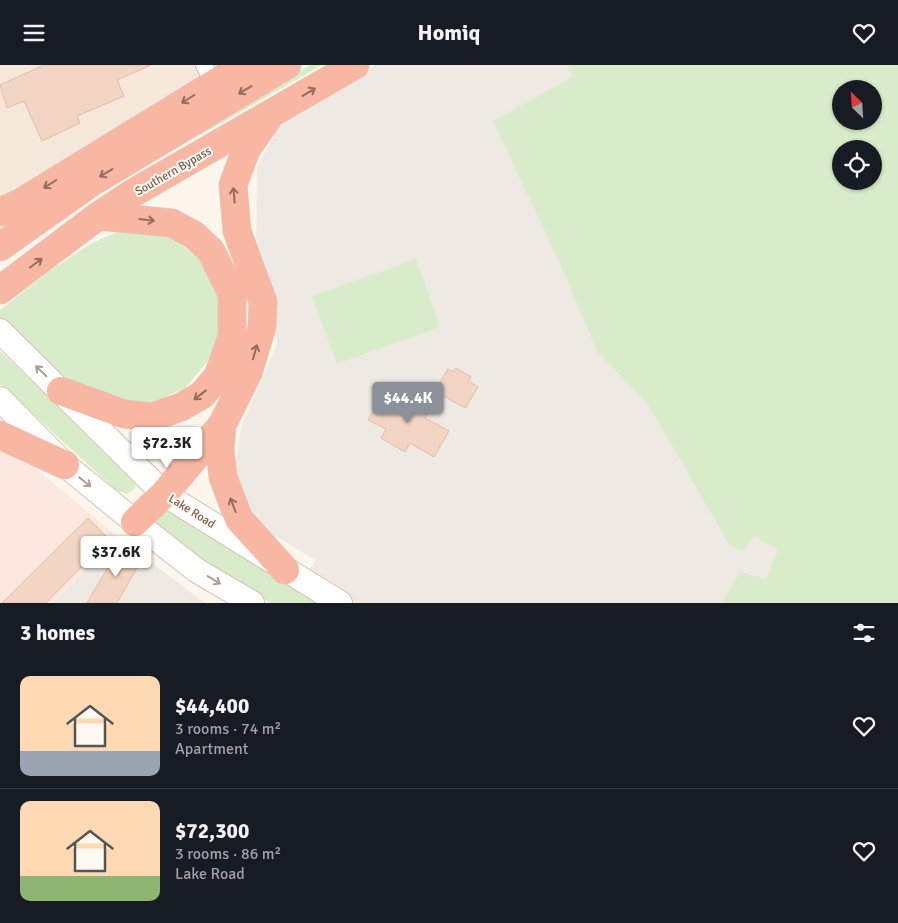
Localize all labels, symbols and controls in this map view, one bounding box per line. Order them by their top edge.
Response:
icon: menu [20,19,48,47]
text: Homiq [418,19,480,46]
icon: heart [850,19,878,47]
north arrow [832,80,882,130]
map controls [832,80,882,190]
one-way arrow [239,85,253,95]
one-way arrow [301,87,315,97]
one-way arrow [182,94,196,104]
button: locate [832,140,882,190]
street label: Southern Bypass [132,144,214,199]
one-way arrow [99,169,113,179]
one-way arrow [43,179,57,190]
one-way arrow [229,188,239,204]
one-way arrow [139,215,155,225]
one-way arrow [29,258,43,268]
one-way arrow [250,344,260,360]
one-way arrow [34,365,47,377]
pin: $44.4K [367,381,449,424]
text: $44.4K [383,388,433,408]
one-way arrow [193,389,206,400]
pin: $72.3K [126,427,208,469]
text: $72.3K [142,433,192,453]
one-way arrow [78,476,91,487]
street label: Lake Road [166,491,218,532]
one-way arrow [228,498,238,513]
pin: $37.6K [75,535,157,578]
text: $37.6K [91,542,141,562]
one-way arrow [206,576,220,586]
icon: filters [850,619,878,647]
text: 3 homes [20,620,95,646]
text: $44,400 [175,693,249,719]
icon: home [60,696,120,756]
icon: heart [850,712,878,740]
text: 3 rooms · 74 m² [175,719,281,739]
text: Apartment [175,739,248,759]
text: $72,300 [175,818,249,844]
icon: home [60,821,120,881]
icon: heart [850,837,878,865]
text: 3 rooms · 86 m² [175,844,281,864]
text: Lake Road [175,864,245,884]

